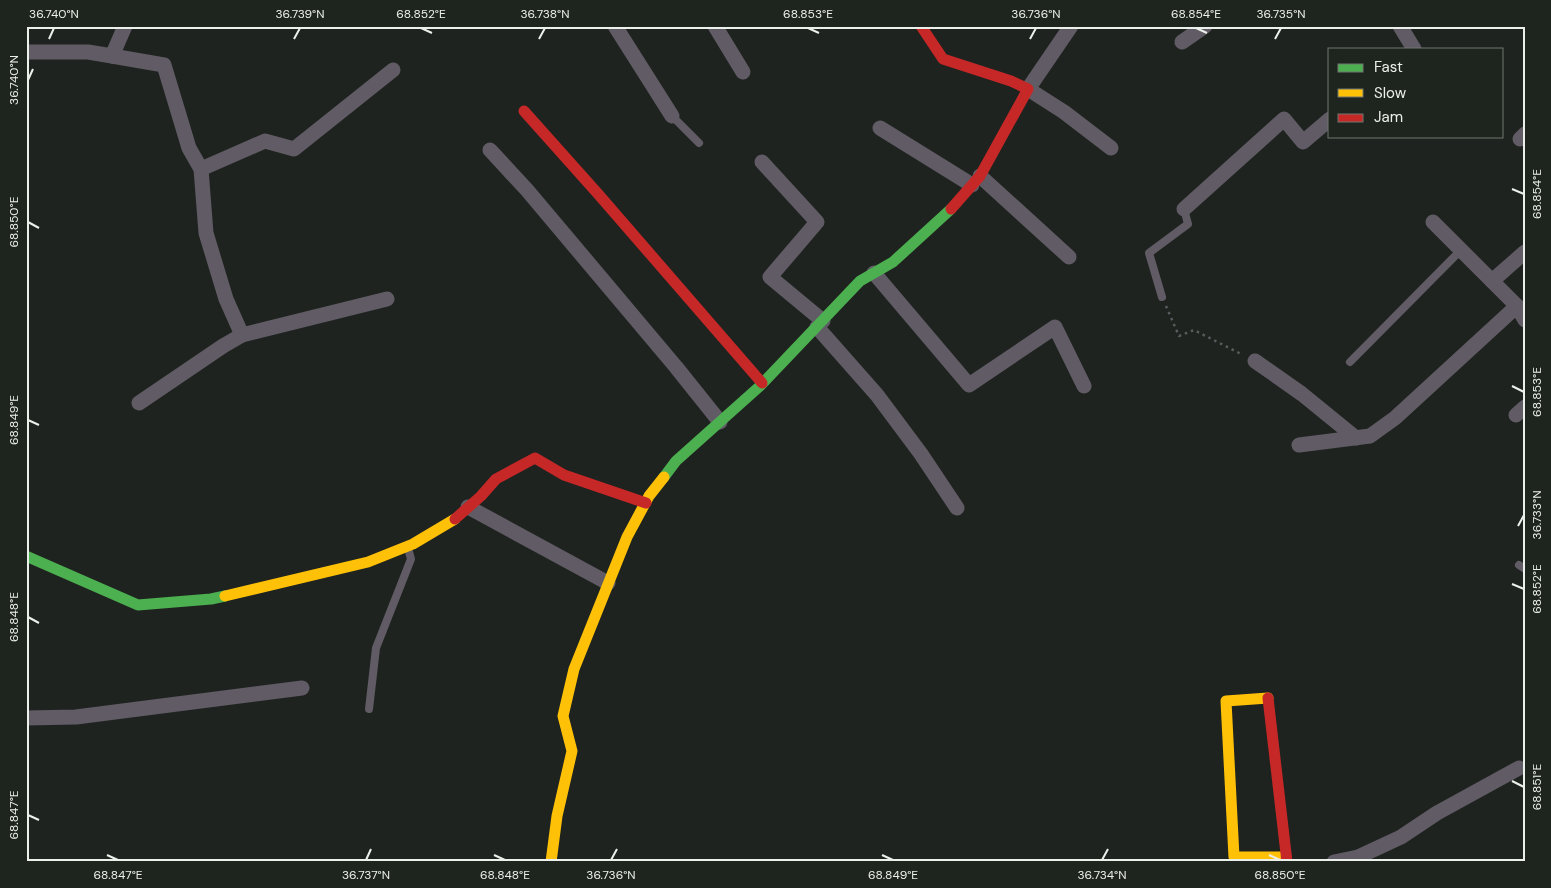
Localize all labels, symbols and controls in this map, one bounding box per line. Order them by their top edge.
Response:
text: 36.740°N [29,6,79,22]
text: 36.739°N [276,6,324,22]
text: 68.852°E [396,6,446,22]
text: 36.738°N [520,6,570,22]
text: 68.853°E [783,6,833,22]
text: 36.736°N [1011,6,1061,22]
text: 68.854°E [1171,6,1221,22]
text: 36.735°N [1256,6,1306,22]
legend [1328,48,1504,138]
text: 36.740°N [6,55,22,105]
text: Fast [1374,57,1403,77]
text: Slow [1374,83,1407,103]
text: Jam [1374,107,1403,127]
text: 68.854°E [1529,169,1545,219]
text: 68.850°E [6,196,22,247]
text: 68.853°E [1529,367,1545,417]
text: 68.849°E [6,395,22,445]
text: 36.733°N [1529,491,1545,539]
text: 68.852°E [1529,564,1545,614]
text: 68.848°E [6,592,22,642]
text: 68.851°E [1529,764,1545,810]
text: 68.847°E [6,790,22,840]
text: 68.847°E [93,867,143,883]
text: 36.737°N [342,867,390,883]
text: 68.848°E [480,867,530,883]
text: 36.736°N [586,867,636,883]
text: 68.849°E [868,867,918,883]
text: 36.734°N [1077,867,1127,883]
text: 68.850°E [1255,867,1306,883]

